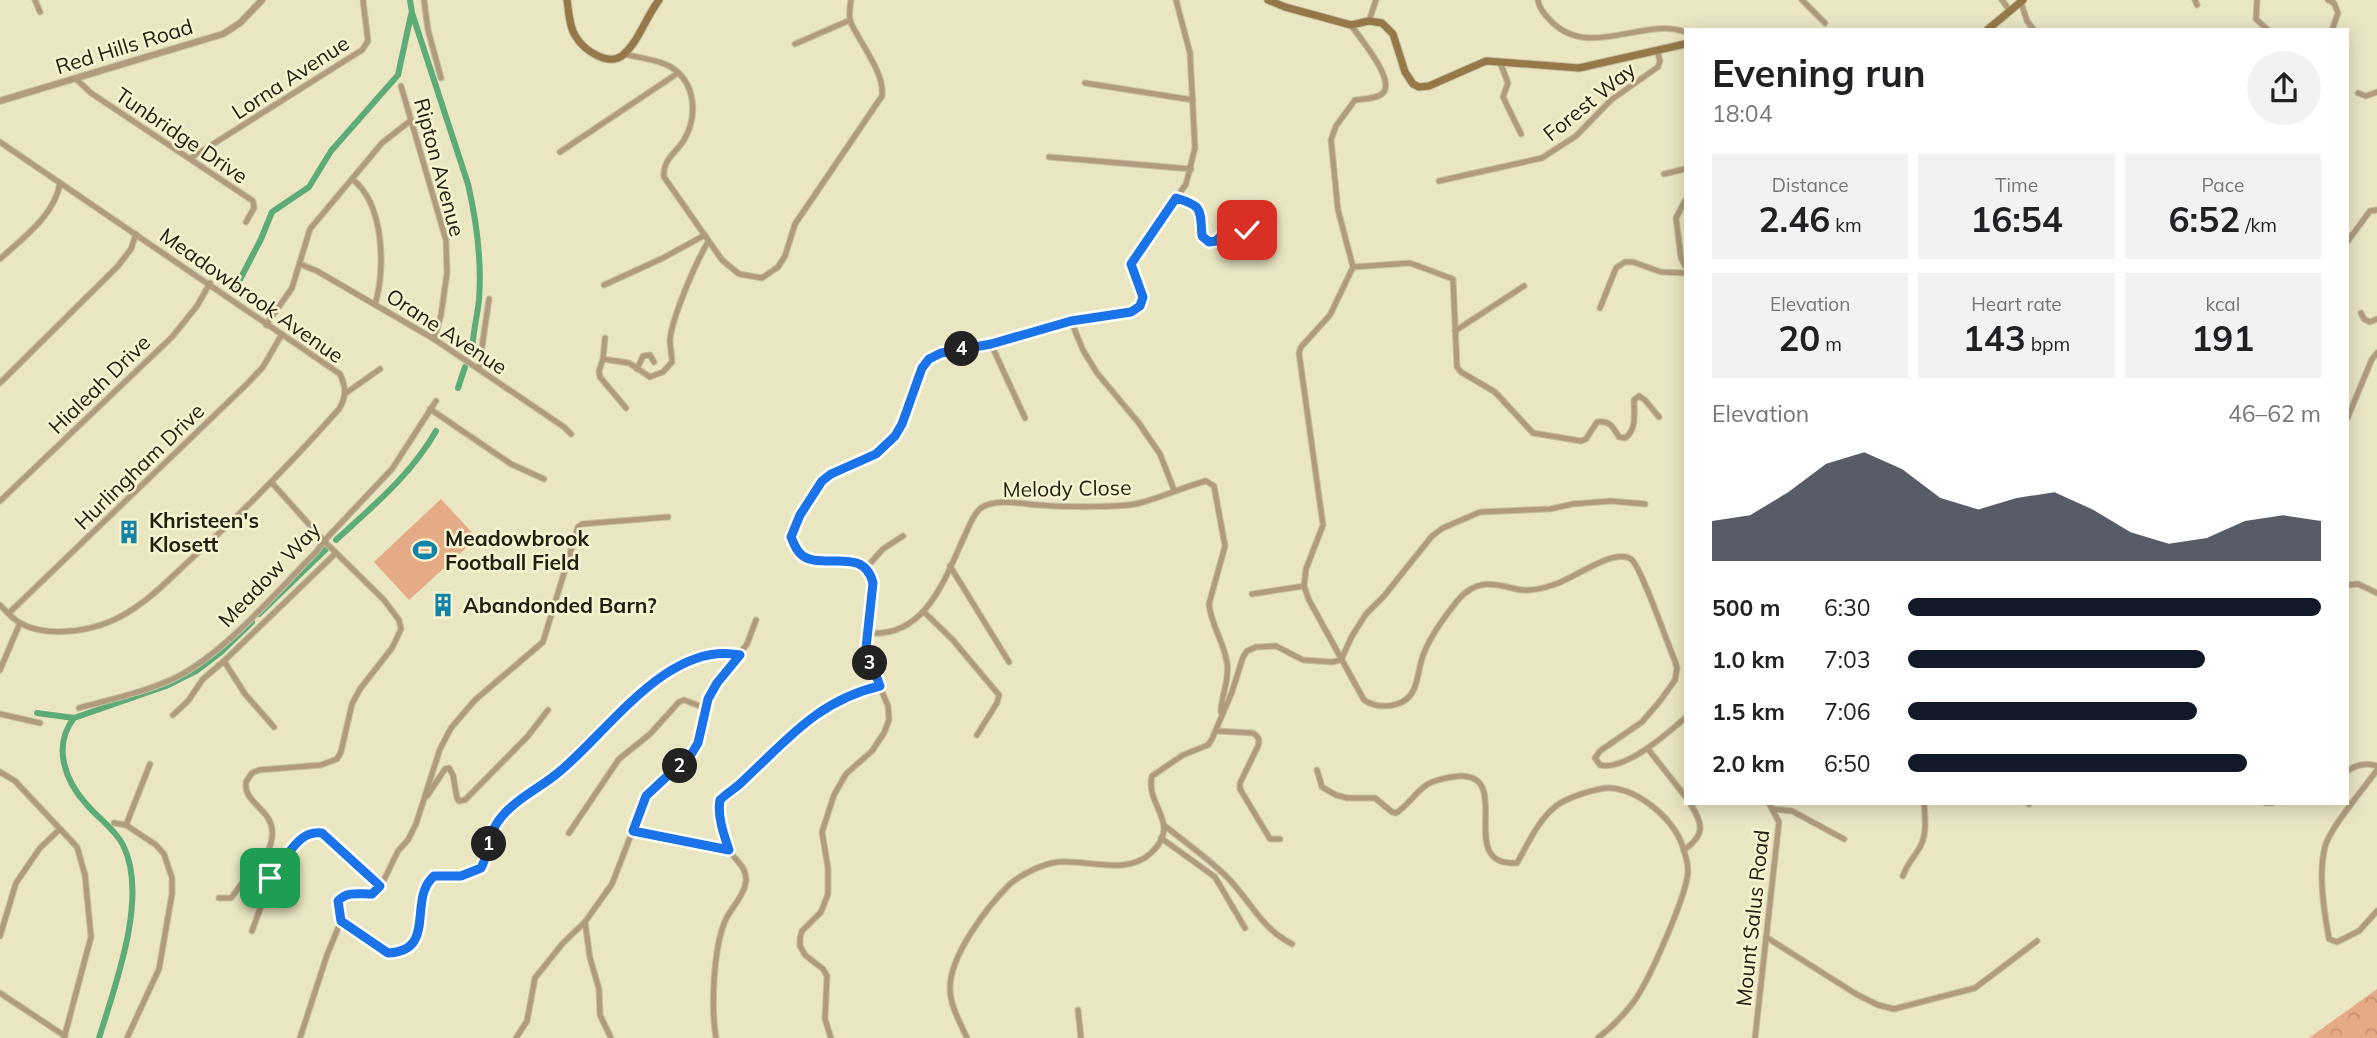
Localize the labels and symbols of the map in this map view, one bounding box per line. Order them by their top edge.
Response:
street label: Red Hills Road [52,13,196,79]
street label: Lorna Avenue [227,29,353,125]
street label: Forest Way [1538,56,1640,146]
street label: Tunbridge Drive [111,81,253,189]
street label: Ripton Avenue [409,95,471,239]
pin [1217,200,1277,260]
street label: Meadowbrook Avenue [155,222,349,368]
street label: Orane Avenue [382,282,512,380]
street label: Hialeah Drive [43,329,155,439]
pin: 4 [944,332,979,366]
street label: Hurlingham Drive [69,397,209,535]
street label: Melody Close [1002,474,1132,502]
place label: Khristeen's Klosett [149,507,259,557]
street label: Meadow Way [212,516,326,632]
building icon: Khristeen's Klosett [115,518,143,546]
place label: Meadowbrook Football Field [445,525,590,575]
sports icon: Meadowbrook Football Field [411,536,439,564]
building icon: Abandonded Barn? [429,591,457,619]
place label: Abandonded Barn? [463,592,657,618]
pin: 3 [852,646,888,680]
pin: 2 [662,748,698,784]
pin: 1 [472,826,506,862]
street label: Mount Salus Road [1730,828,1774,1008]
pin [240,848,300,908]

